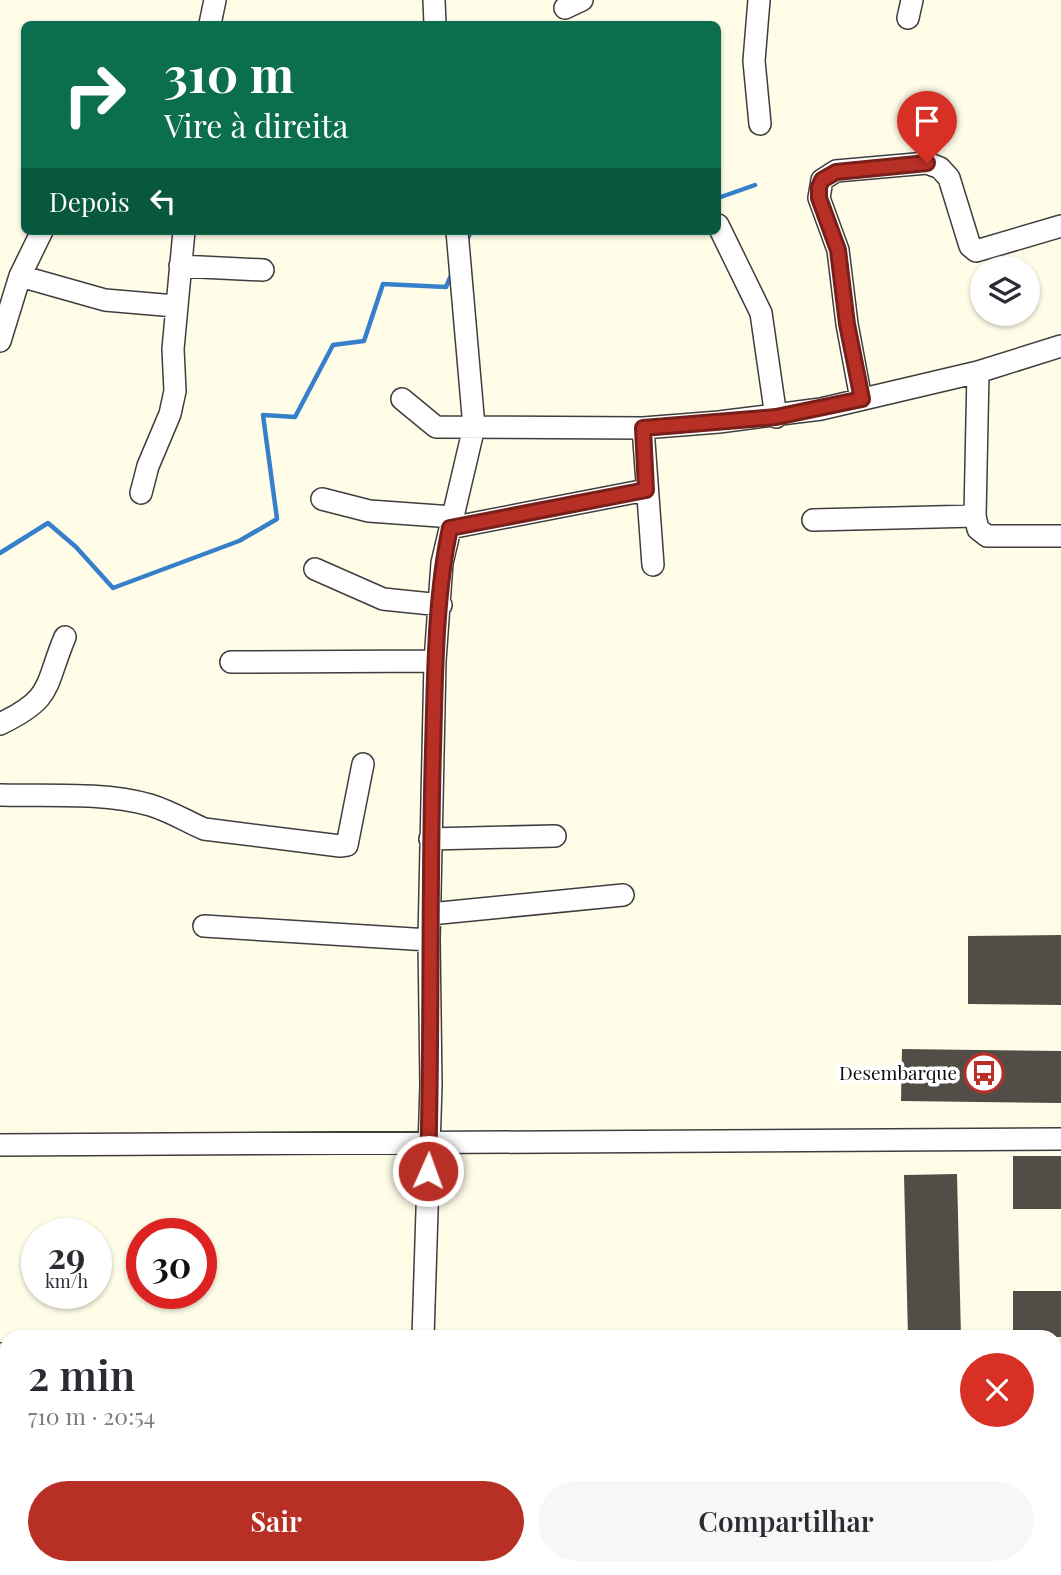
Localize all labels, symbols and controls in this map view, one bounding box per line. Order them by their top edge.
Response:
text: 310 m [164,40,294,105]
icon: right [49,49,140,140]
pin [897,91,957,163]
icon: arrive [908,102,946,140]
text: Vire à direita [164,103,348,146]
icon: left [144,182,182,220]
text: Depois [49,184,130,219]
map controls [970,256,1040,326]
button: layers [970,256,1040,326]
bus stop icon: Desembarque [963,1052,1005,1094]
place label: Desembarque [839,1059,957,1085]
position arrow [391,1134,465,1208]
speed limit sign: 30 [126,1218,217,1309]
text: 29 [48,1231,85,1278]
text: km/h [45,1269,88,1293]
text: 2 min [28,1346,135,1402]
button: close [960,1353,1034,1427]
text: 710 m · 20:54 [28,1400,155,1431]
button: Sair [28,1481,524,1561]
button: Compartilhar [538,1481,1034,1561]

